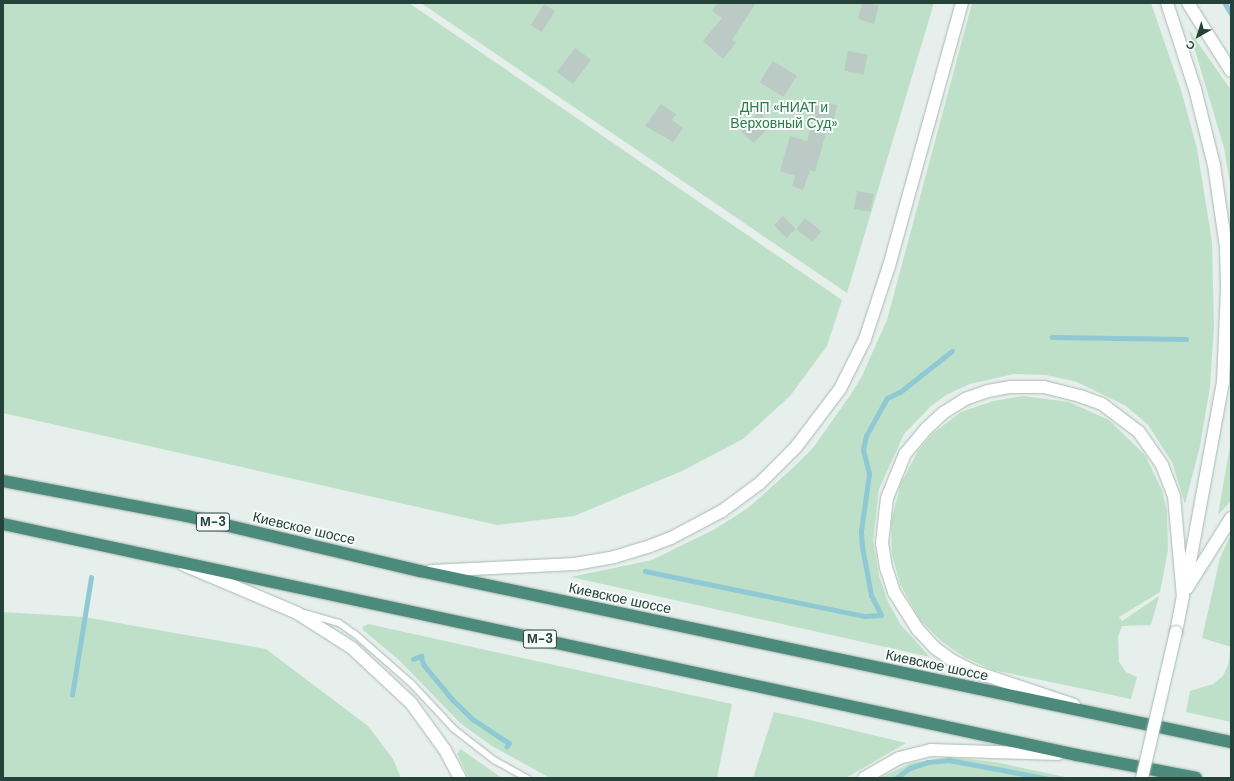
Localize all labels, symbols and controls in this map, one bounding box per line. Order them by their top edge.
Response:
north arrow [1178,16,1218,56]
text: С [1183,37,1198,53]
park label: ДНП «НИАТ и Верховный Суд» [730,99,838,132]
street label: Киевское шоссе [251,508,357,548]
road number: М-3 [195,511,231,533]
street label: Киевское шоссе [567,579,673,617]
road number: М-3 [522,628,558,650]
street label: Киевское шоссе [884,646,990,684]

